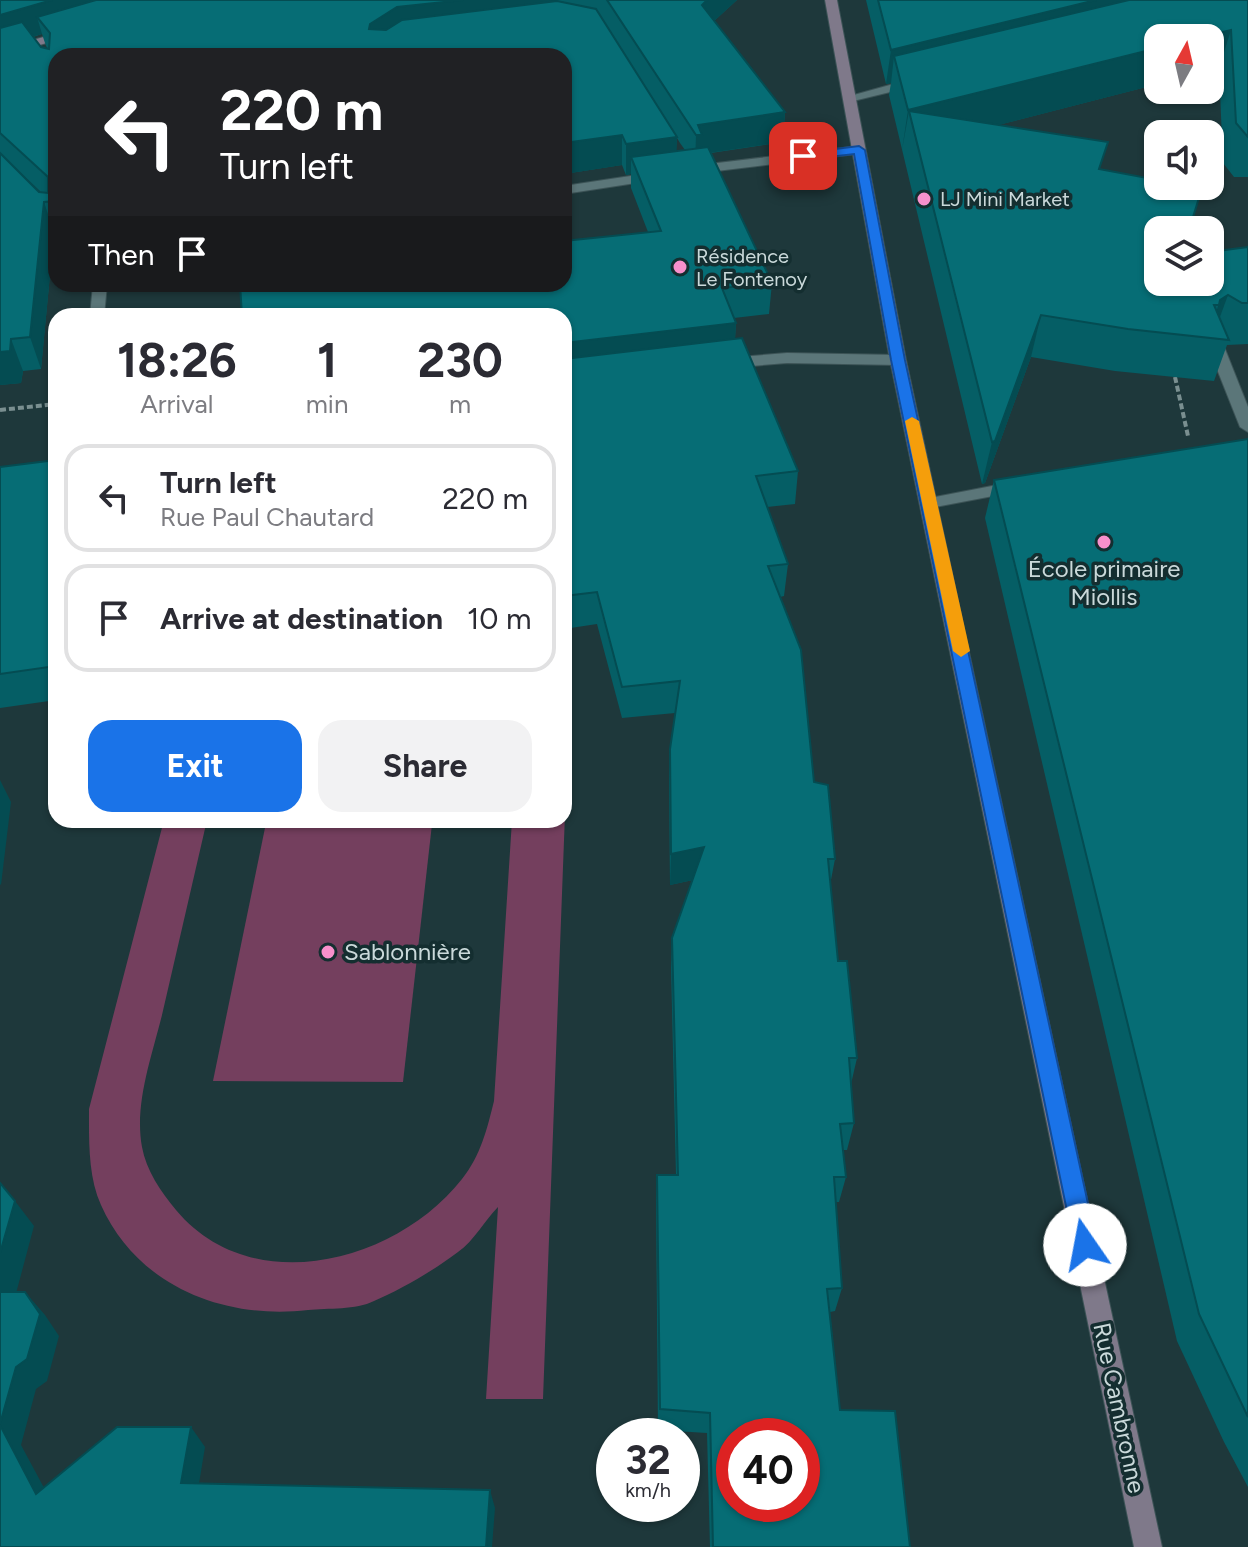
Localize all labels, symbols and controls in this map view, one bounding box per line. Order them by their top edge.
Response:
north arrow [1144,24,1224,104]
map controls [1144,24,1224,296]
text: 220 m [220,77,383,144]
icon: left [88,80,192,184]
button: sound [1144,120,1224,200]
pin [769,122,837,190]
icon: arrive [781,134,825,178]
text: Turn left [220,145,354,188]
place label: LJ Mini Market [940,187,1070,211]
marker: LJ Mini Market [915,190,933,208]
button: layers [1144,216,1224,296]
icon: arrive [170,232,214,276]
text: Then [88,236,154,273]
place label: Résidence Le Fontenoy [696,244,808,291]
marker: Résidence Le Fontenoy [671,258,689,276]
text: 18:26 [117,331,237,389]
text: 1 [317,331,337,389]
text: 230 [417,331,503,389]
text: Arrival [140,388,214,420]
text: min [306,388,348,420]
text: m [449,388,471,420]
text: Turn left [160,464,277,501]
icon: left [92,476,136,520]
text: 220 m [442,480,528,517]
text: Rue Paul Chautard [160,501,374,533]
marker: École primaire Miollis [1095,533,1113,551]
place label: École primaire Miollis [1028,554,1180,611]
icon: arrive [92,596,136,640]
text: Arrive at destination [160,600,443,637]
text: 10 m [467,600,532,637]
button: Exit [88,720,302,812]
button: Share [318,720,532,812]
place label: Sablonnière [344,937,471,966]
marker: Sablonnière [319,943,337,961]
position arrow [1043,1203,1127,1287]
street label: Rue Cambronne [1087,1320,1152,1496]
speed limit sign: 40 [716,1418,820,1522]
text: 32 [625,1436,671,1484]
text: km/h [625,1478,671,1502]

